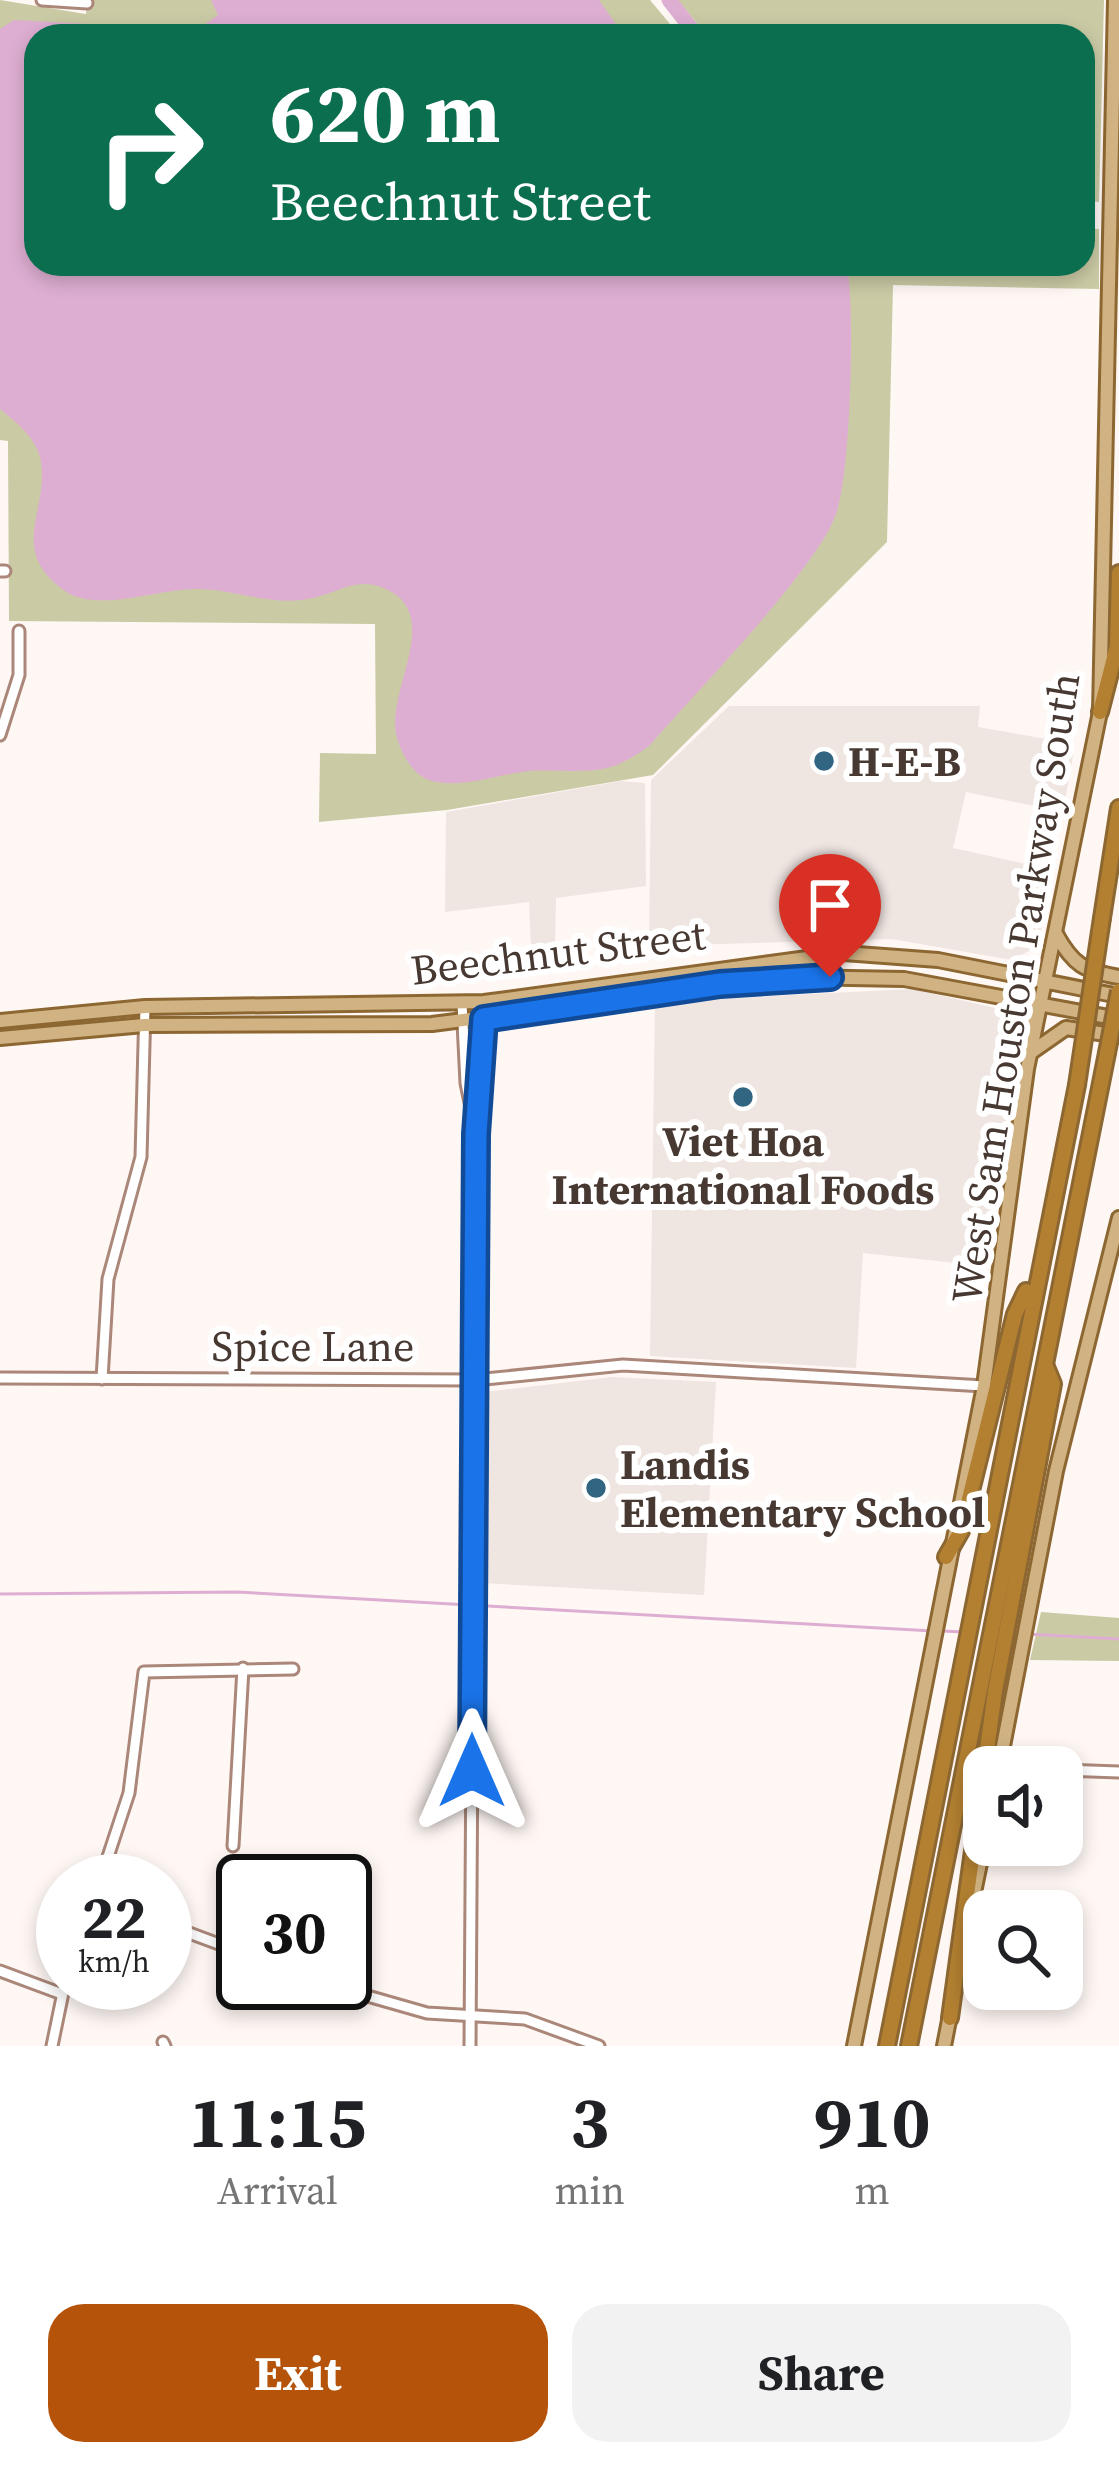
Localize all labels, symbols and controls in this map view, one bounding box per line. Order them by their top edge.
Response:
text: 620 m [270,55,501,170]
icon: right [72,72,228,228]
text: Beechnut Street [270,164,651,238]
street label: West Sam Houston Parkway South [936,669,1094,1307]
place label: H-E-B [848,732,961,790]
marker: H-E-B [811,748,837,774]
pin [779,854,881,977]
icon: arrive [797,872,863,938]
street label: Beechnut Street [407,905,709,999]
marker: Viet Hoa International Foods [730,1084,756,1110]
place label: Viet Hoa International Foods [552,1112,934,1218]
street label: Spice Lane [212,1317,414,1375]
place label: Landis Elementary School [620,1435,985,1541]
marker: Landis Elementary School [583,1475,609,1501]
position arrow [409,1708,535,1834]
map controls [963,1746,1083,2010]
button: sound [963,1746,1083,1866]
speed limit sign: 30 [216,1854,372,2010]
text: 22 [81,1876,147,1958]
button: search [963,1890,1083,2010]
text: km/h [78,1941,150,1982]
text: 11:15 [188,2072,366,2171]
text: 3 [570,2072,609,2171]
text: 910 [813,2072,931,2171]
text: Arrival [217,2164,338,2217]
text: min [555,2164,625,2217]
text: m [854,2164,890,2217]
button: Exit [48,2304,548,2442]
button: Share [572,2304,1071,2442]

